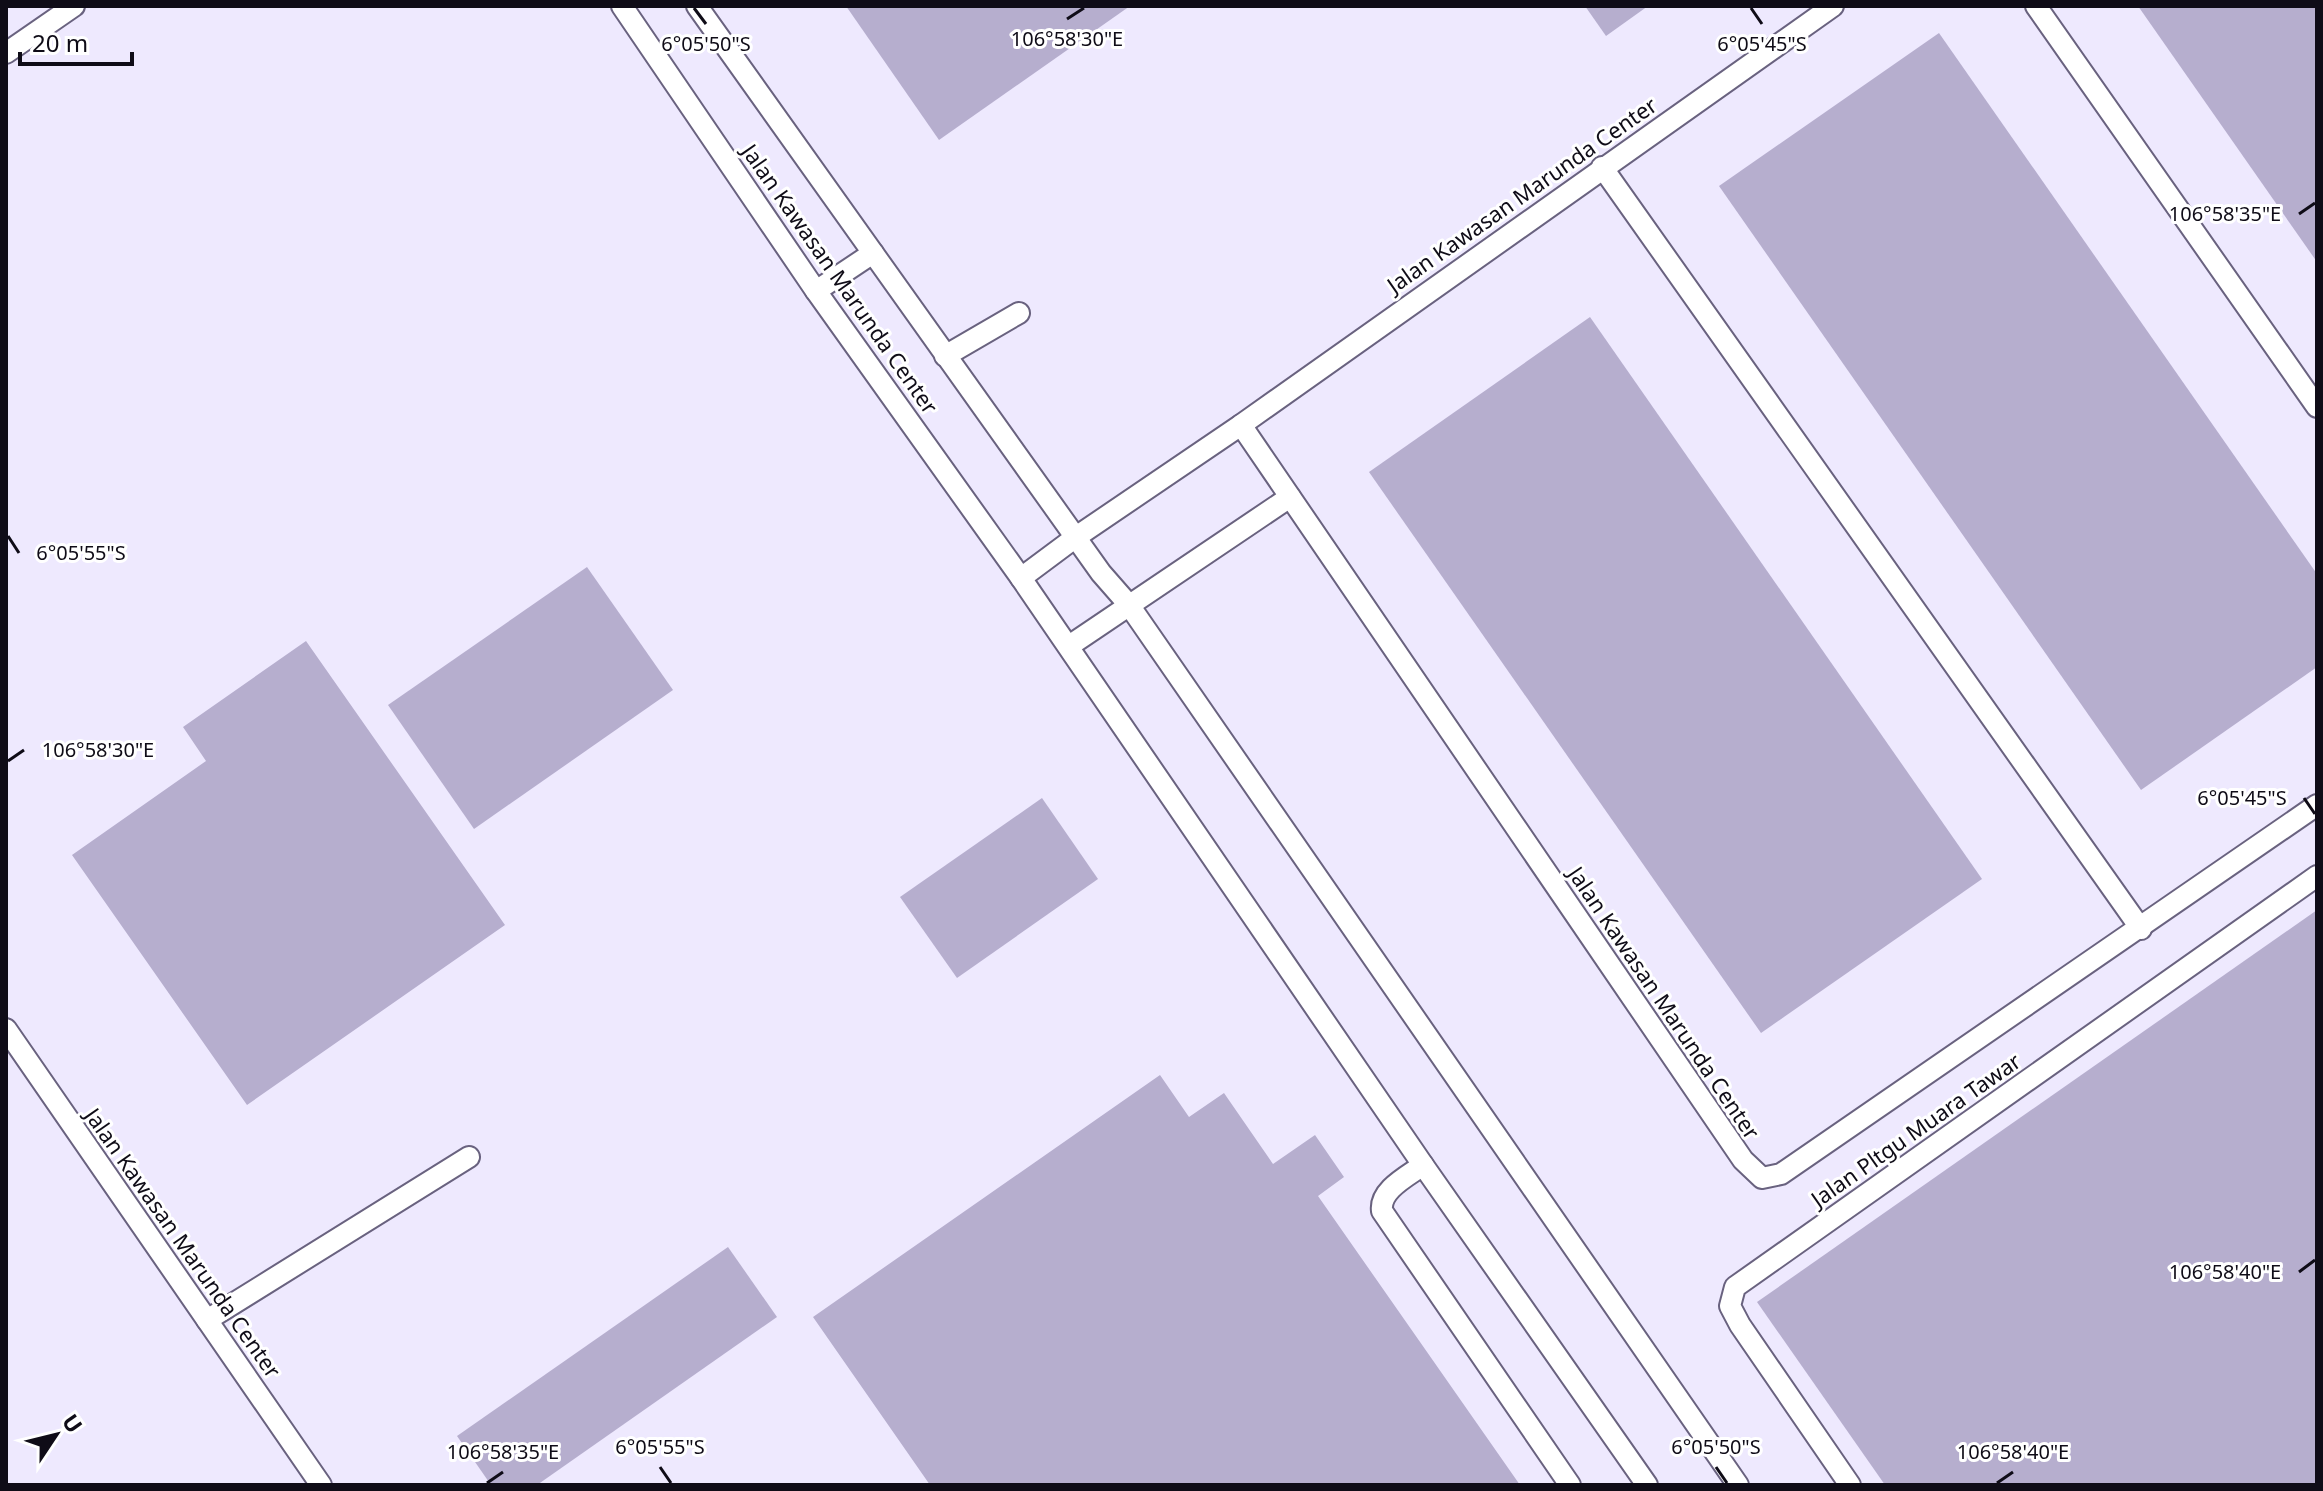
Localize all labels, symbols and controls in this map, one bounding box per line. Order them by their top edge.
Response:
scale bar [20,16,132,66]
text: 106°58'30"E [1011,25,1123,52]
text: 20 m [32,26,88,59]
text: 6°05'50"S [661,30,751,57]
text: 6°05'45"S [1717,30,1807,57]
street label: Jalan Kawasan Marunda Center [1379,89,1662,300]
street label: Jalan Kawasan Marunda Center [735,136,946,419]
text: 106°58'35"E [2169,200,2281,227]
text: 6°05'55"S [36,539,126,566]
text: 106°58'30"E [42,736,154,763]
text: 6°05'45"S [2197,784,2287,811]
street label: Jalan Kawasan Marunda Center [1561,859,1768,1145]
street label: Jalan Pltgu Muara Tawar [1803,1045,2026,1214]
street label: Jalan Kawasan Marunda Center [78,1100,289,1383]
text: 106°58'40"E [2169,1258,2281,1285]
north arrow [16,1395,96,1475]
text: U [56,1408,90,1438]
text: 6°05'55"S [615,1433,705,1460]
text: 6°05'50"S [1671,1433,1761,1460]
text: 106°58'35"E [447,1438,559,1465]
text: 106°58'40"E [1957,1438,2069,1465]

